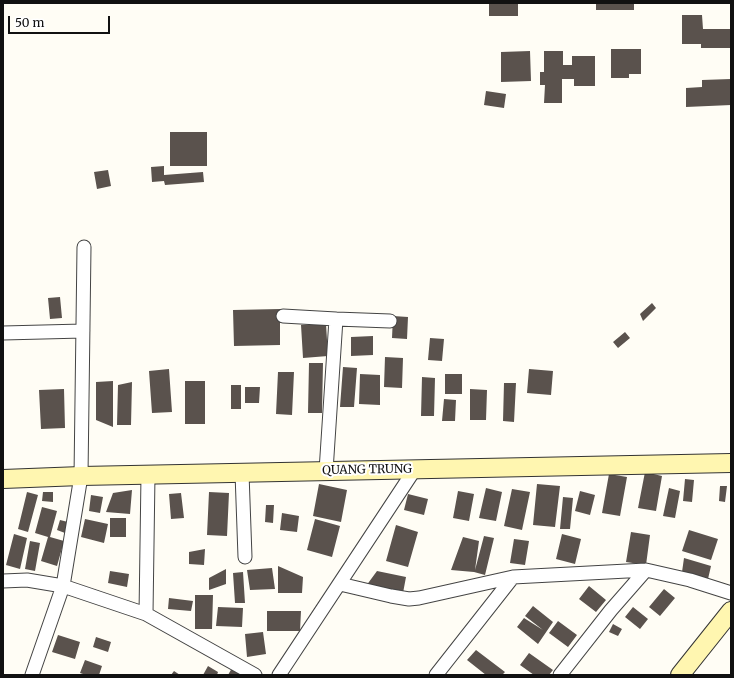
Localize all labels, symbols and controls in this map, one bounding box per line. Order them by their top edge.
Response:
scale bar [10,8,112,34]
text: 50 m [15,15,44,30]
street label: QUANG TRUNG [322,462,412,478]

